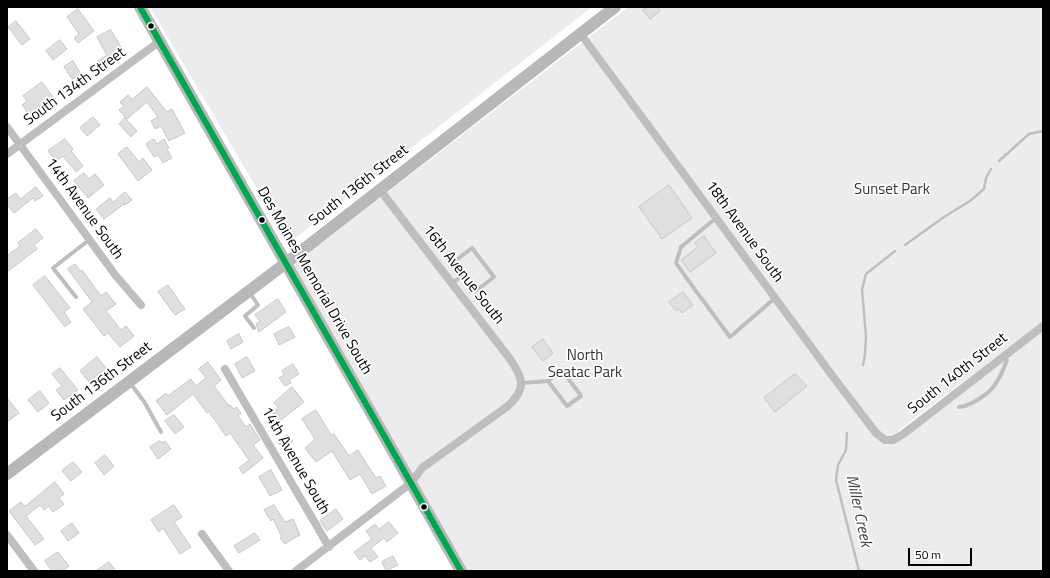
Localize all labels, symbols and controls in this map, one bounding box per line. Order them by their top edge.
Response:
unlabelled marker [146,21,156,31]
street label: South 134th Street [21,44,129,130]
street label: South 136th Street [306,142,412,230]
street label: 14th Avenue South [41,155,127,263]
street label: 18th Avenue South [701,178,787,286]
park label: Sunset Park [854,181,930,199]
street label: Des Moines Memorial Drive South [253,184,375,378]
unlabelled marker [257,215,267,225]
street label: 16th Avenue South [419,222,507,328]
street label: South 140th Street [905,330,1011,418]
street label: South 136th Street [48,338,156,426]
park label: North Seatac Park [548,347,622,382]
street label: 14th Avenue South [257,404,333,518]
water label: Miller Creek [841,473,875,549]
unlabelled marker [419,502,429,512]
scale bar [910,540,974,566]
text: 50 m [915,545,941,564]

